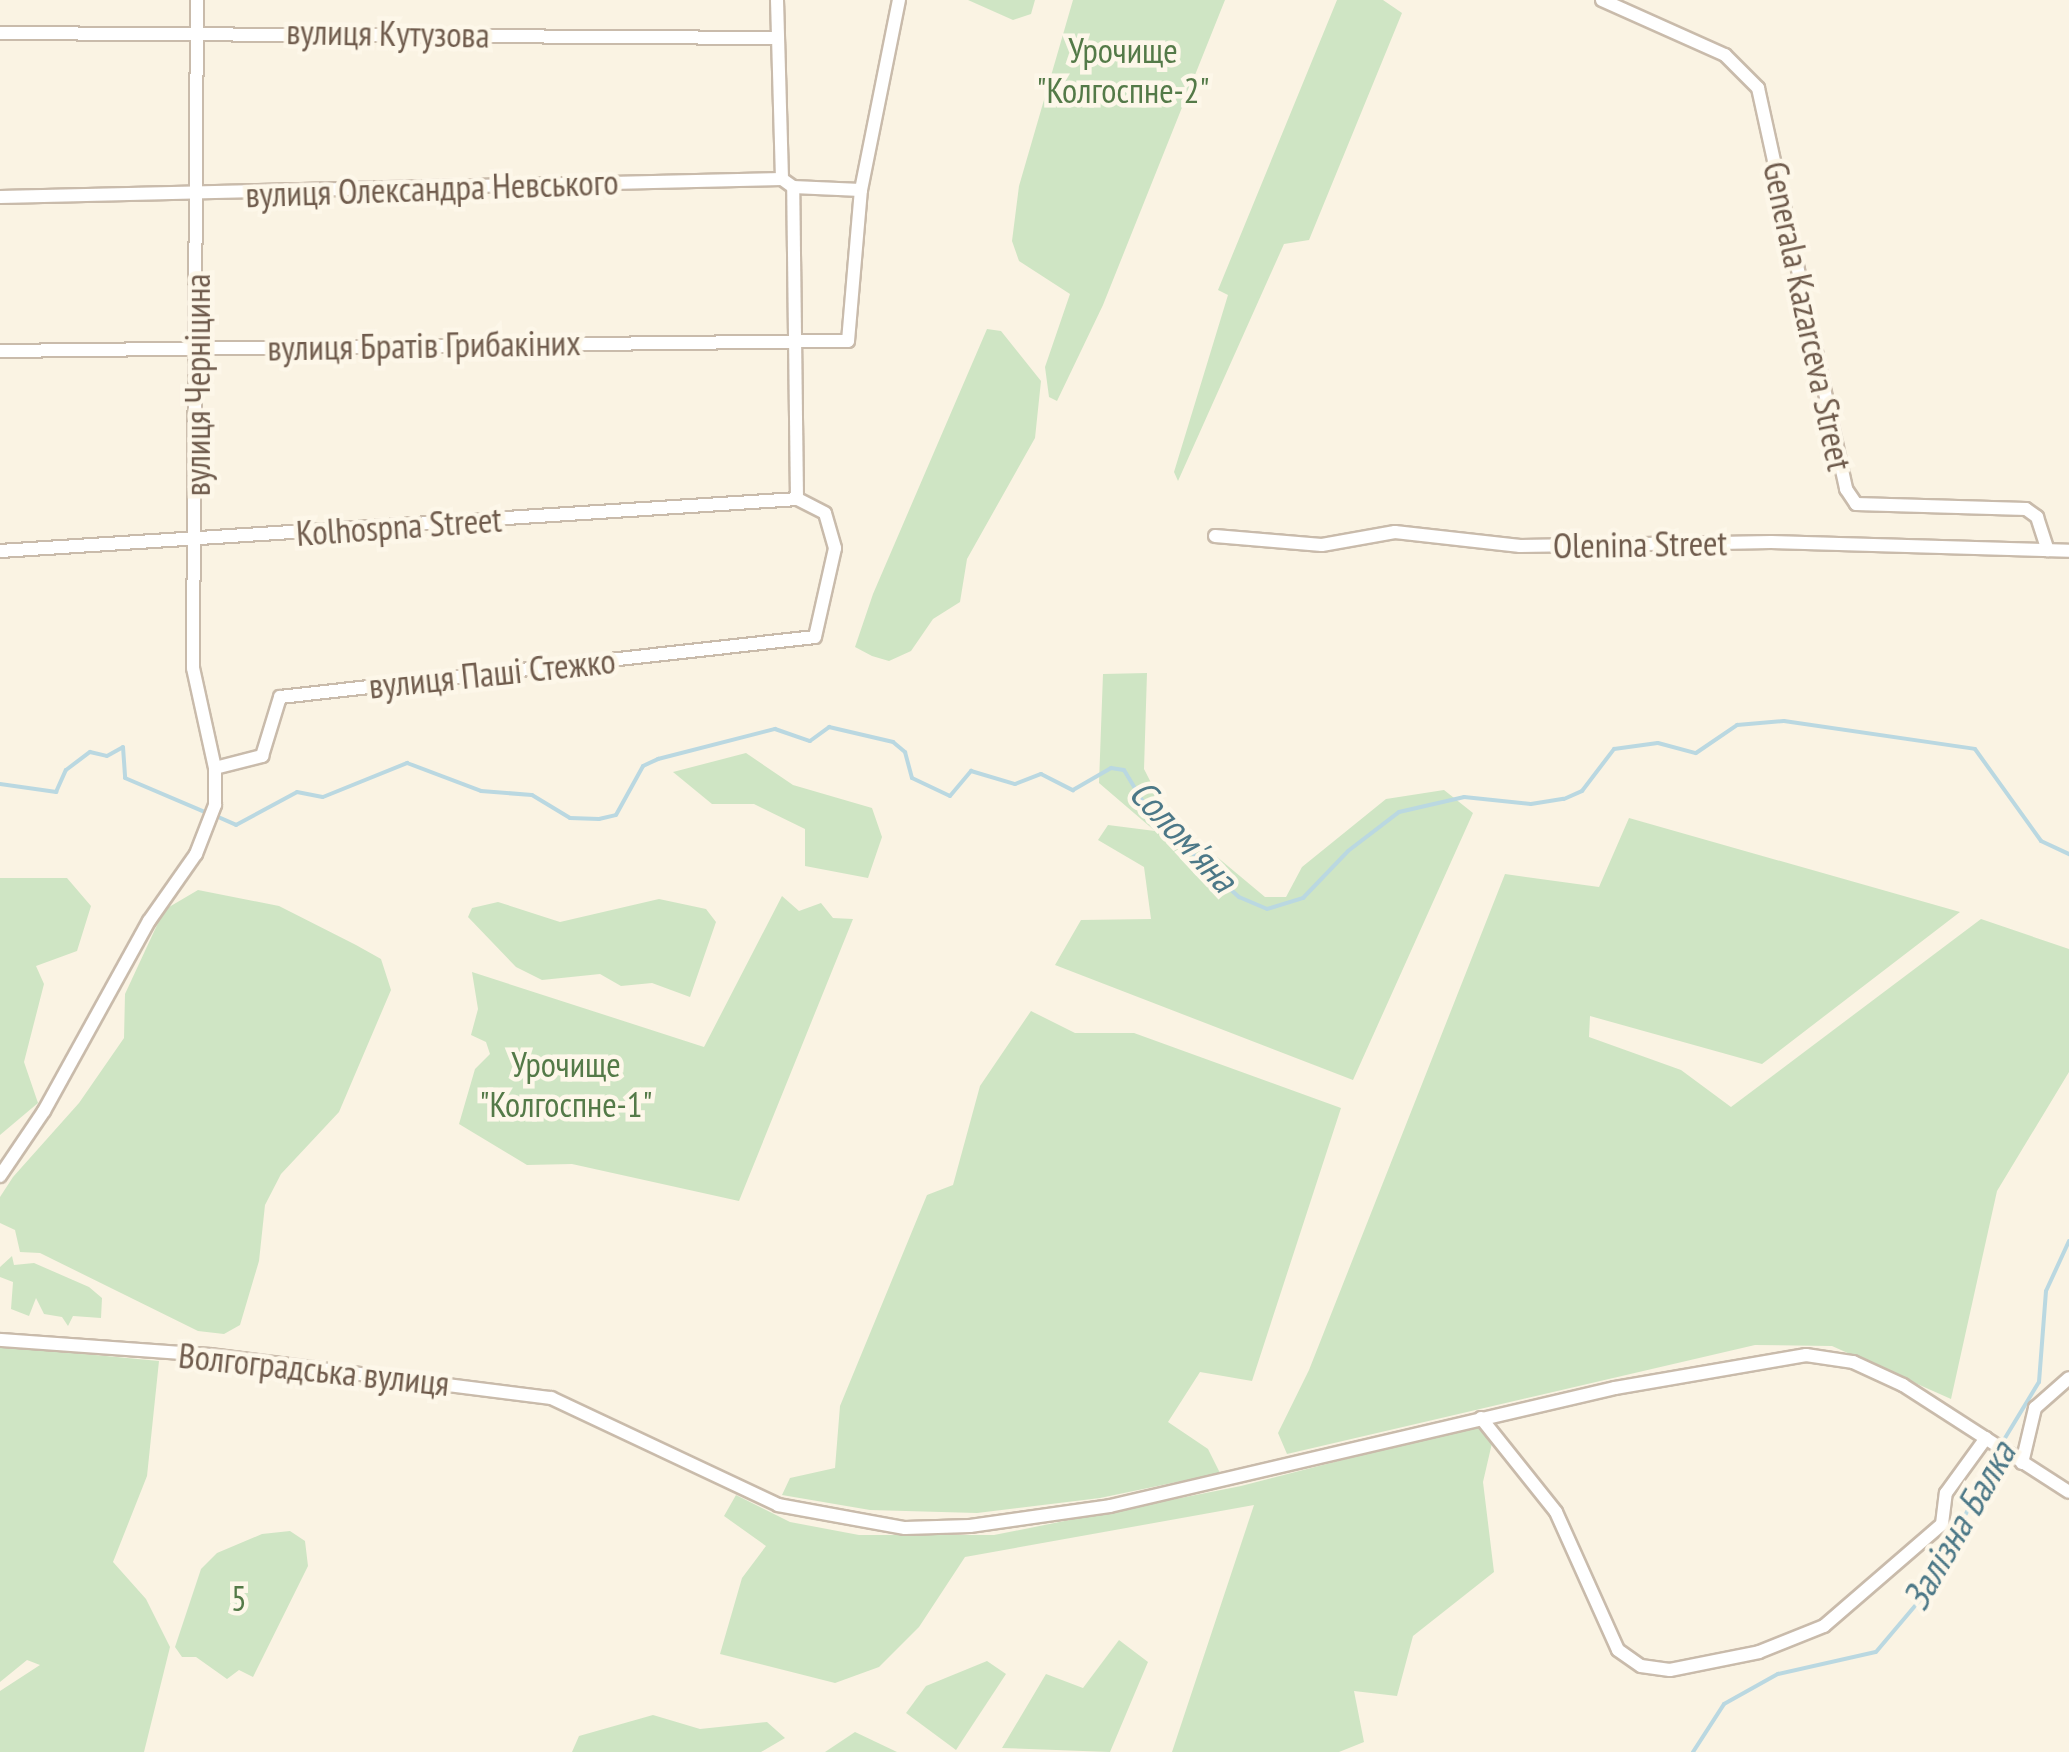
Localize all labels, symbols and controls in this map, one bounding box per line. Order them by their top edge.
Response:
street label: вулиця Кутузова [286,10,490,56]
park label: Урочище "Колгоспне-2" [1036,29,1210,111]
street label: Generala Kazarceva Street [1755,158,1861,474]
street label: вулиця Олександра Невського [245,160,619,216]
street label: вулиця Черніцина [176,274,218,496]
street label: вулиця Братів Грибакіних [267,321,581,369]
street label: Kolhospna Street [295,498,503,554]
street label: Olenina Street [1553,521,1727,567]
street label: вулиця Паші Стежко [367,639,617,707]
water label: Солом'яна [1121,770,1247,900]
park label: Урочище "Колгоспне-1" [479,1043,653,1125]
street label: Волгоградська вулиця [177,1334,451,1404]
water label: Залізна Балка [1892,1433,2024,1617]
park label: 5 [231,1577,247,1619]

